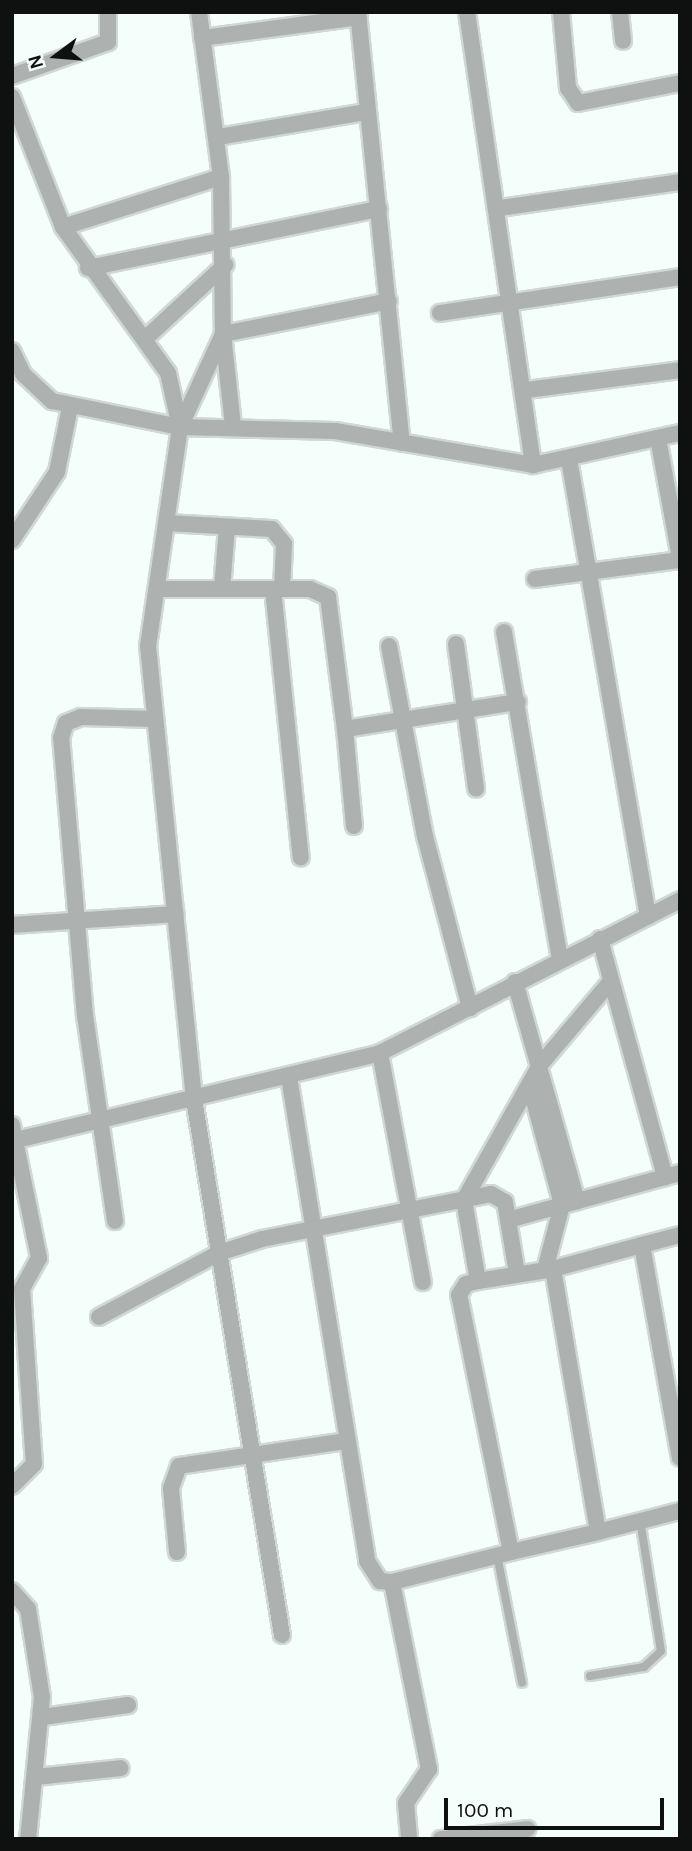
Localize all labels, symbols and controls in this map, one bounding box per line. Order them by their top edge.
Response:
north arrow [21,21,91,91]
text: N [23,52,48,71]
scale bar [447,1784,668,1828]
text: 100 m [457,1798,514,1822]

